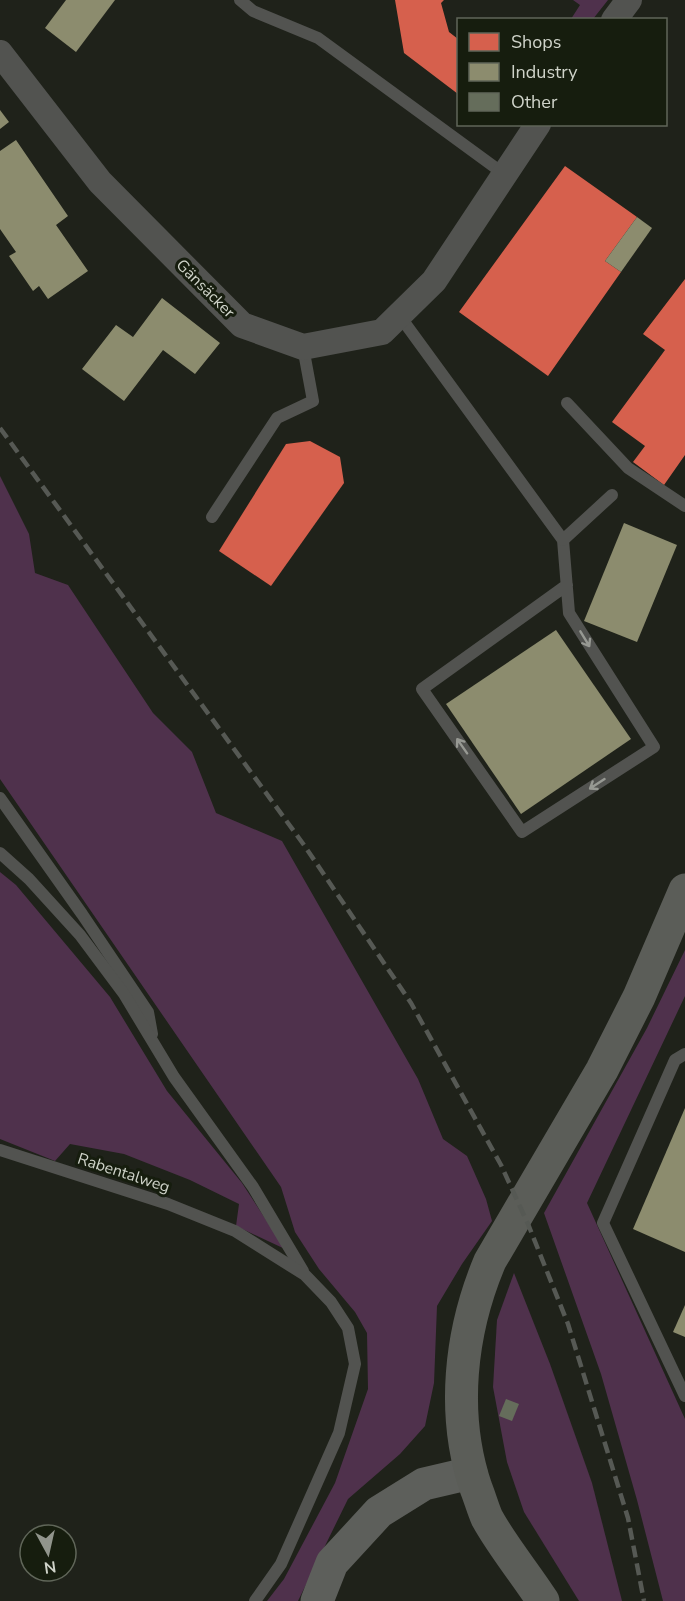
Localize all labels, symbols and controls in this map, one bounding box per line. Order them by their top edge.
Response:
legend [457,18,667,126]
text: Shops [511,30,561,54]
text: Industry [511,60,578,84]
text: Other [511,90,558,114]
street label: Gänsäcker [171,254,240,323]
one-way arrow [579,630,591,647]
one-way arrow [456,738,468,755]
one-way arrow [589,777,606,790]
street label: Rabentalweg [75,1148,173,1198]
north arrow [18,1523,78,1583]
text: N [42,1555,57,1579]

